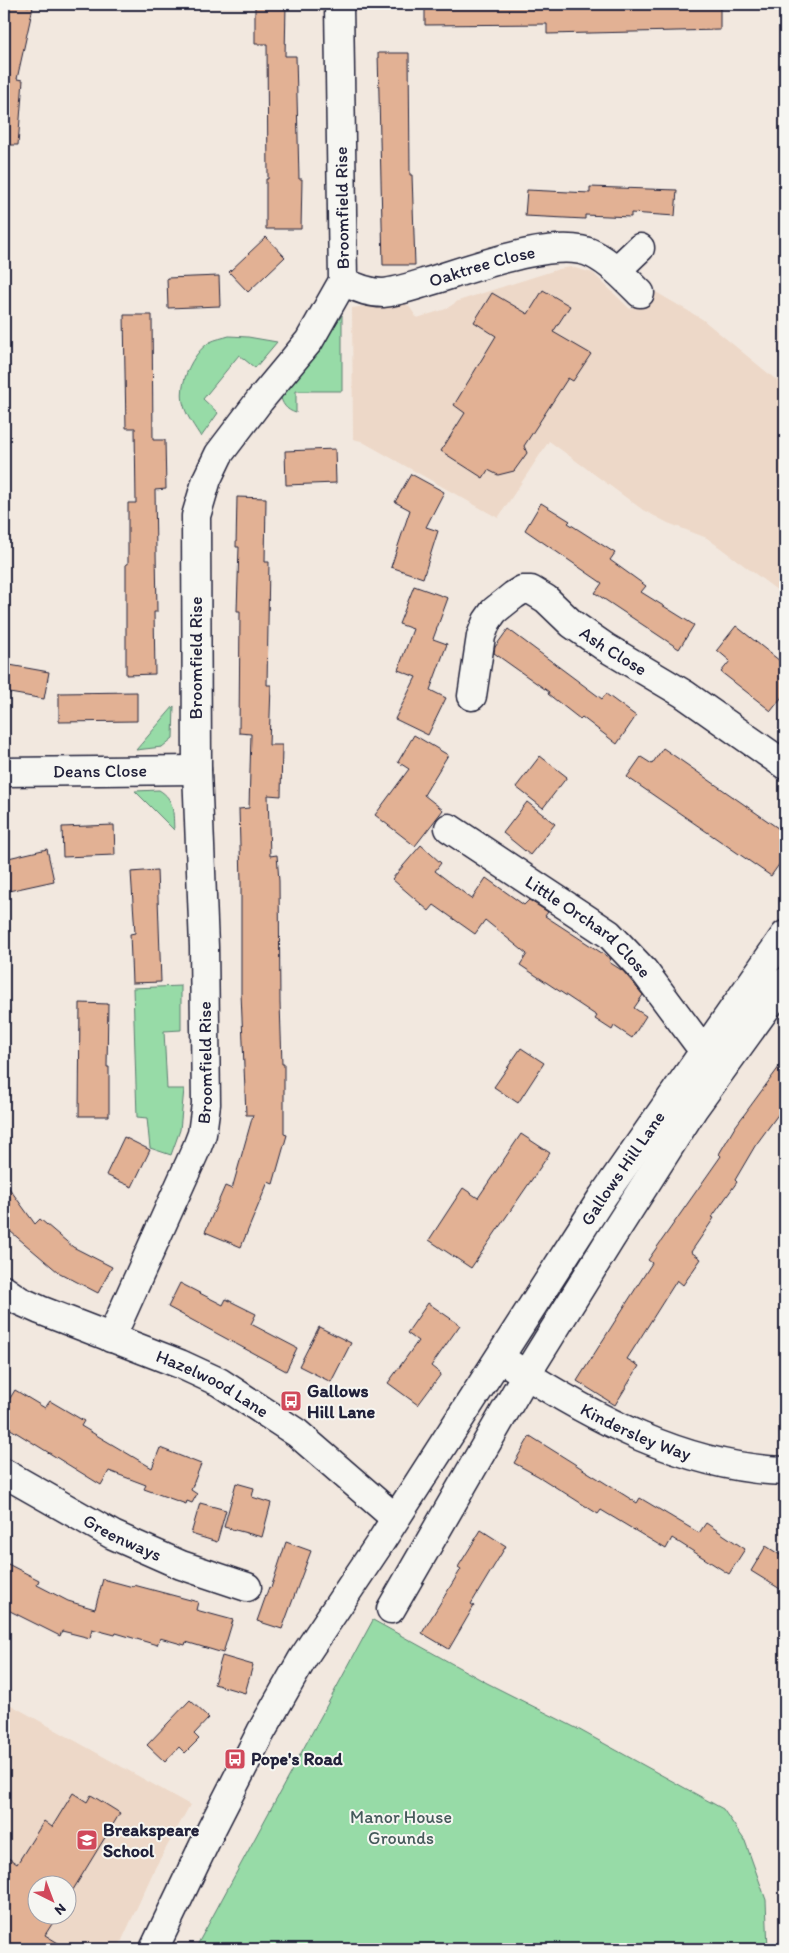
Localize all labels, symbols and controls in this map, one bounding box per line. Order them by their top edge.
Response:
street label: Broomfield Rise [330,146,354,270]
street label: Oaktree Close [426,241,537,292]
street label: Broomfield Rise [185,597,207,719]
street label: Ash Close [575,622,651,680]
street label: Deans Close [53,760,147,782]
street label: Little Orchard Close [521,871,656,982]
street label: Broomfield Rise [192,1001,217,1125]
street label: Gallows Hill Lane [576,1107,670,1230]
street label: Hazelwood Lane [153,1345,273,1422]
place label: Gallows Hill Lane [307,1380,375,1423]
bus stop icon: Gallows Hill Lane [279,1389,303,1413]
street label: Kindersley Way [577,1398,694,1465]
street label: Greenways [79,1509,165,1566]
bus stop icon: Pope's Road [223,1747,247,1771]
place label: Pope's Road [251,1748,343,1770]
park label: Manor House Grounds [350,1806,452,1849]
place label: Breakspeare School [103,1819,200,1862]
school or university icon: Breakspeare School [75,1828,99,1852]
north arrow [28,1876,78,1926]
text: N [51,1900,70,1919]

